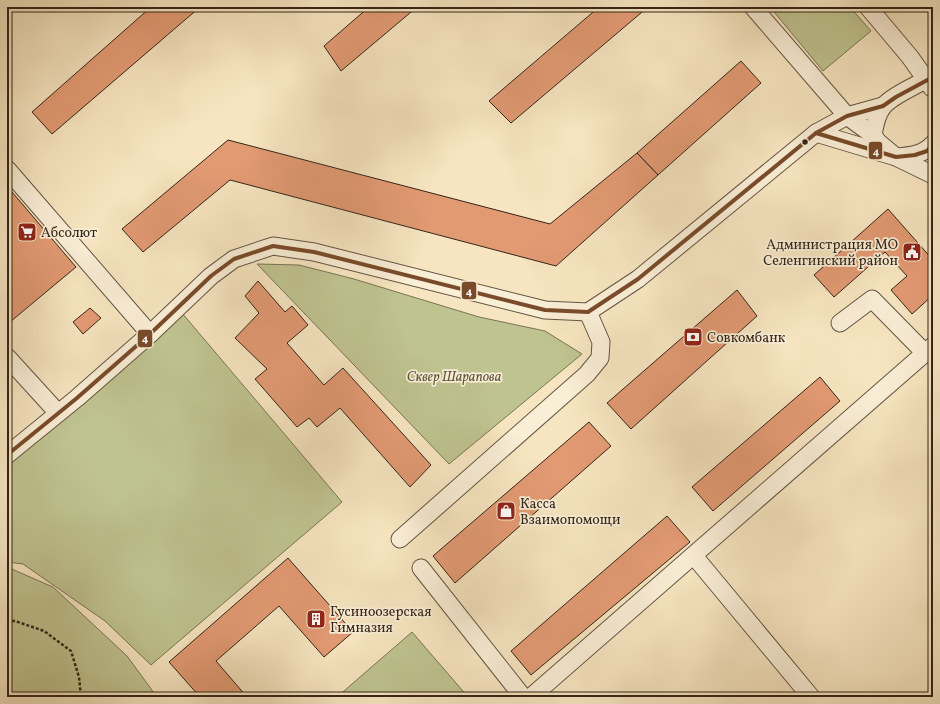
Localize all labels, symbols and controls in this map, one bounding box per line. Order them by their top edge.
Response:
unlabelled marker [800,137,810,147]
line badge: 4 [868,141,883,160]
text: 4 [873,145,880,160]
supermarket icon: Абсолют [16,221,38,243]
place label: Абсолют [41,224,97,243]
place label: Администрация МО Селенгинский район [763,236,898,271]
public building icon: Администрация МО Селенгинский район [901,241,923,263]
line badge: 4 [461,281,477,300]
text: 4 [466,285,473,300]
bank icon: Совкомбанк [682,326,704,348]
line badge: 4 [137,329,153,348]
place label: Совкомбанк [707,329,786,348]
text: 4 [142,332,149,347]
park label: Сквер Шарапова [407,368,502,387]
place label: Касса Взаимопомощи [520,495,621,530]
shop icon: Касса Взаимопомощи [495,500,517,522]
place label: Гусиноозерская Гимназия [330,603,432,638]
building icon: Гусиноозерская Гимназия [305,608,327,630]

